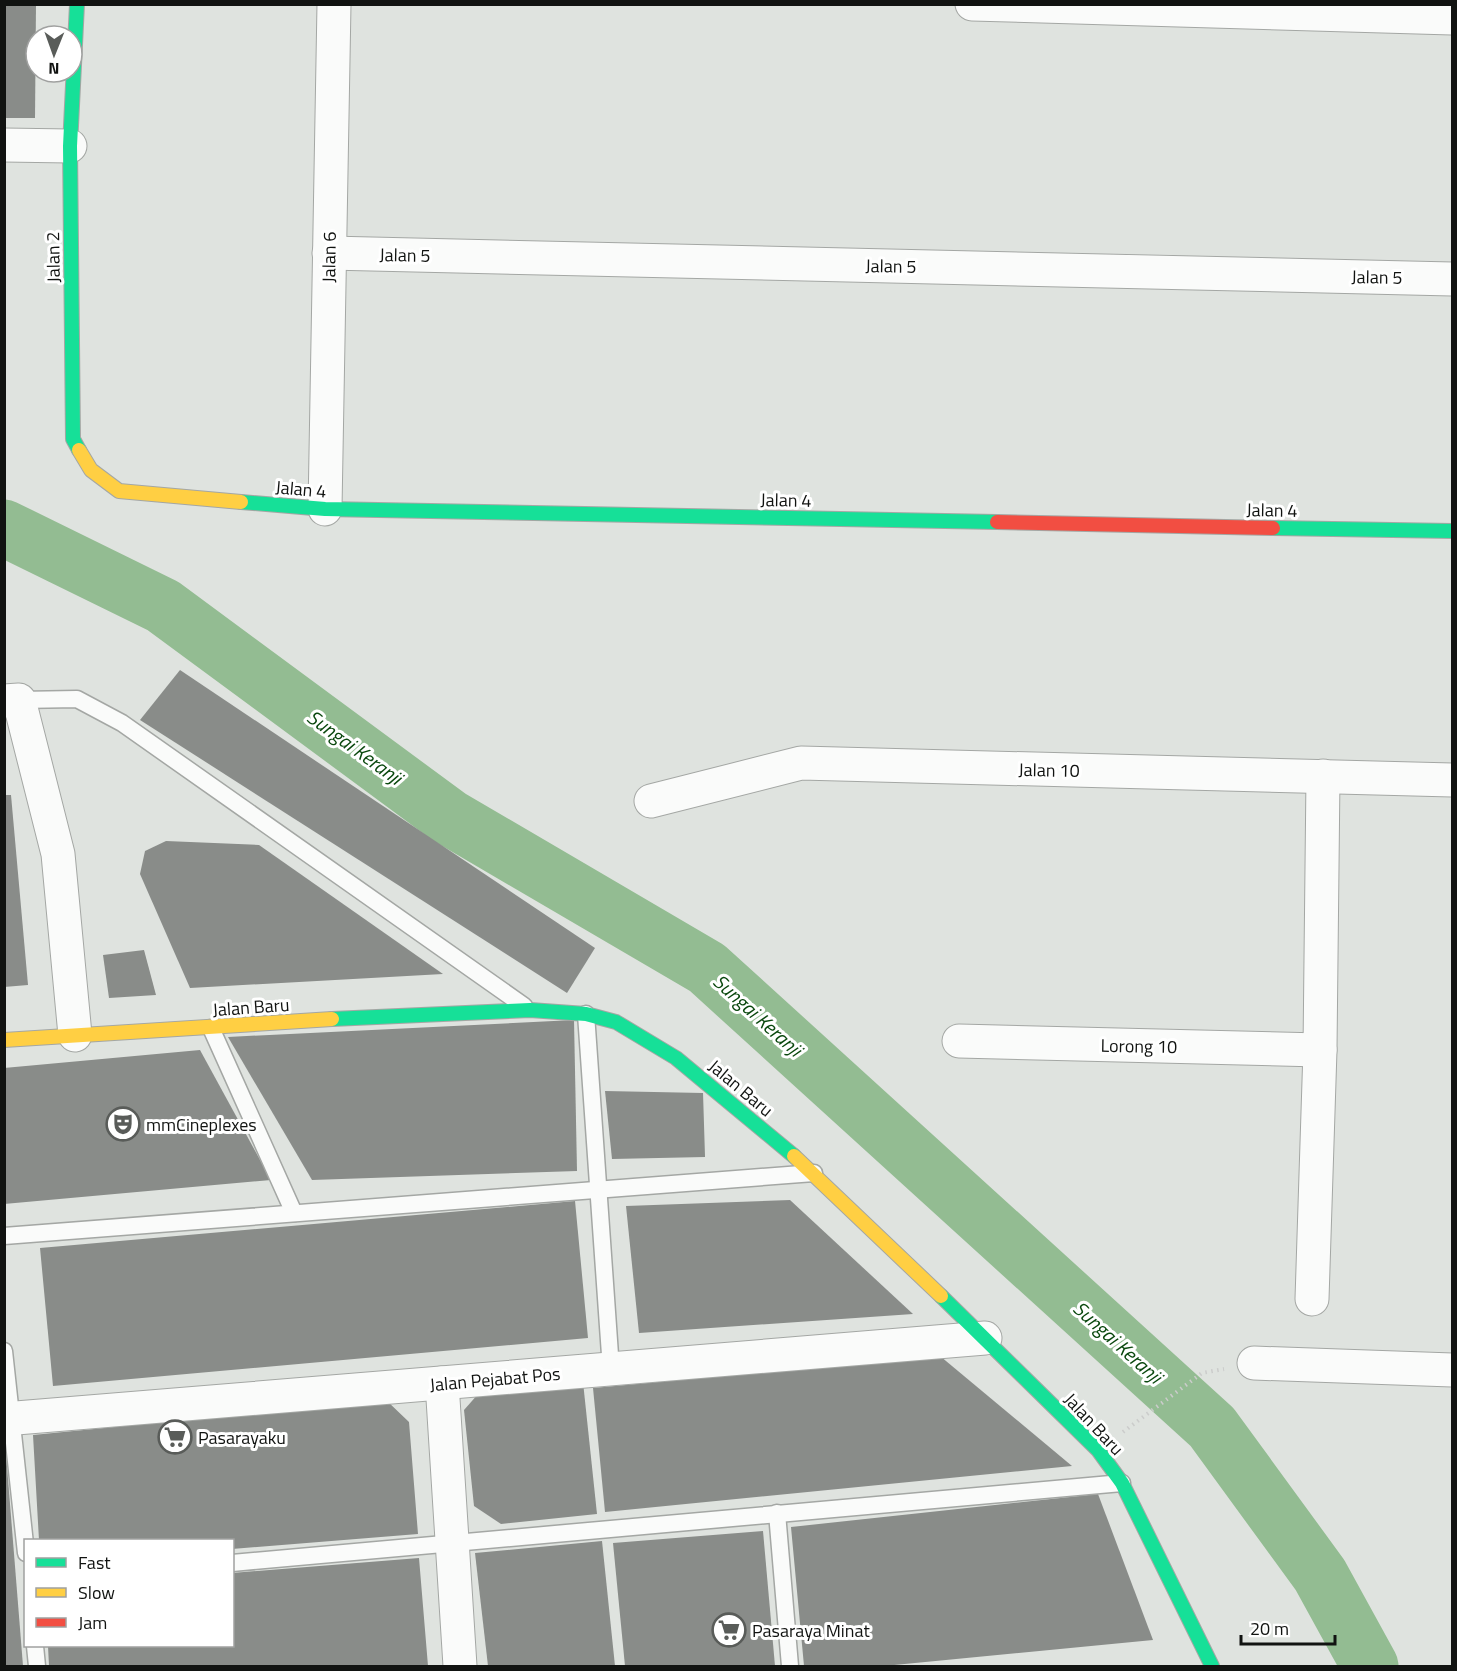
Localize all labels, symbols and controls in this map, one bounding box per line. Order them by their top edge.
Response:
north arrow [24,24,84,84]
text: N [48,57,59,81]
street label: Jalan 2 [39,231,67,283]
street label: Jalan 6 [315,231,343,283]
street label: Jalan 5 [379,241,431,269]
street label: Jalan 5 [865,252,917,280]
street label: Jalan 5 [1351,263,1403,291]
street label: Jalan 4 [274,473,328,505]
street label: Jalan 4 [760,486,812,514]
street label: Jalan 4 [1246,496,1298,524]
water label: Sungai Keranji [301,702,411,794]
street label: Jalan 10 [1018,756,1080,784]
water label: Sungai Keranji [706,966,812,1066]
street label: Jalan Baru [212,991,290,1023]
street label: Lorong 10 [1100,1032,1178,1060]
street label: Jalan Baru [703,1053,779,1123]
theatre icon: mmCineplexes [105,1106,141,1142]
place label: mmCineplexes [146,1111,257,1138]
water label: Sungai Keranji [1066,1293,1172,1393]
street label: Jalan Pejabat Pos [429,1360,561,1398]
street label: Jalan Baru [1058,1387,1130,1461]
supermarket icon: Pasarayaku [157,1419,193,1455]
place label: Pasarayaku [198,1424,286,1451]
legend [24,1539,234,1647]
text: Fast [78,1549,111,1576]
text: Slow [78,1579,115,1606]
scale bar [1241,1608,1336,1646]
text: Jam [78,1609,107,1636]
supermarket icon: Pasaraya Minat [711,1612,747,1648]
text: 20 m [1250,1615,1289,1642]
place label: Pasaraya Minat [752,1617,870,1644]

